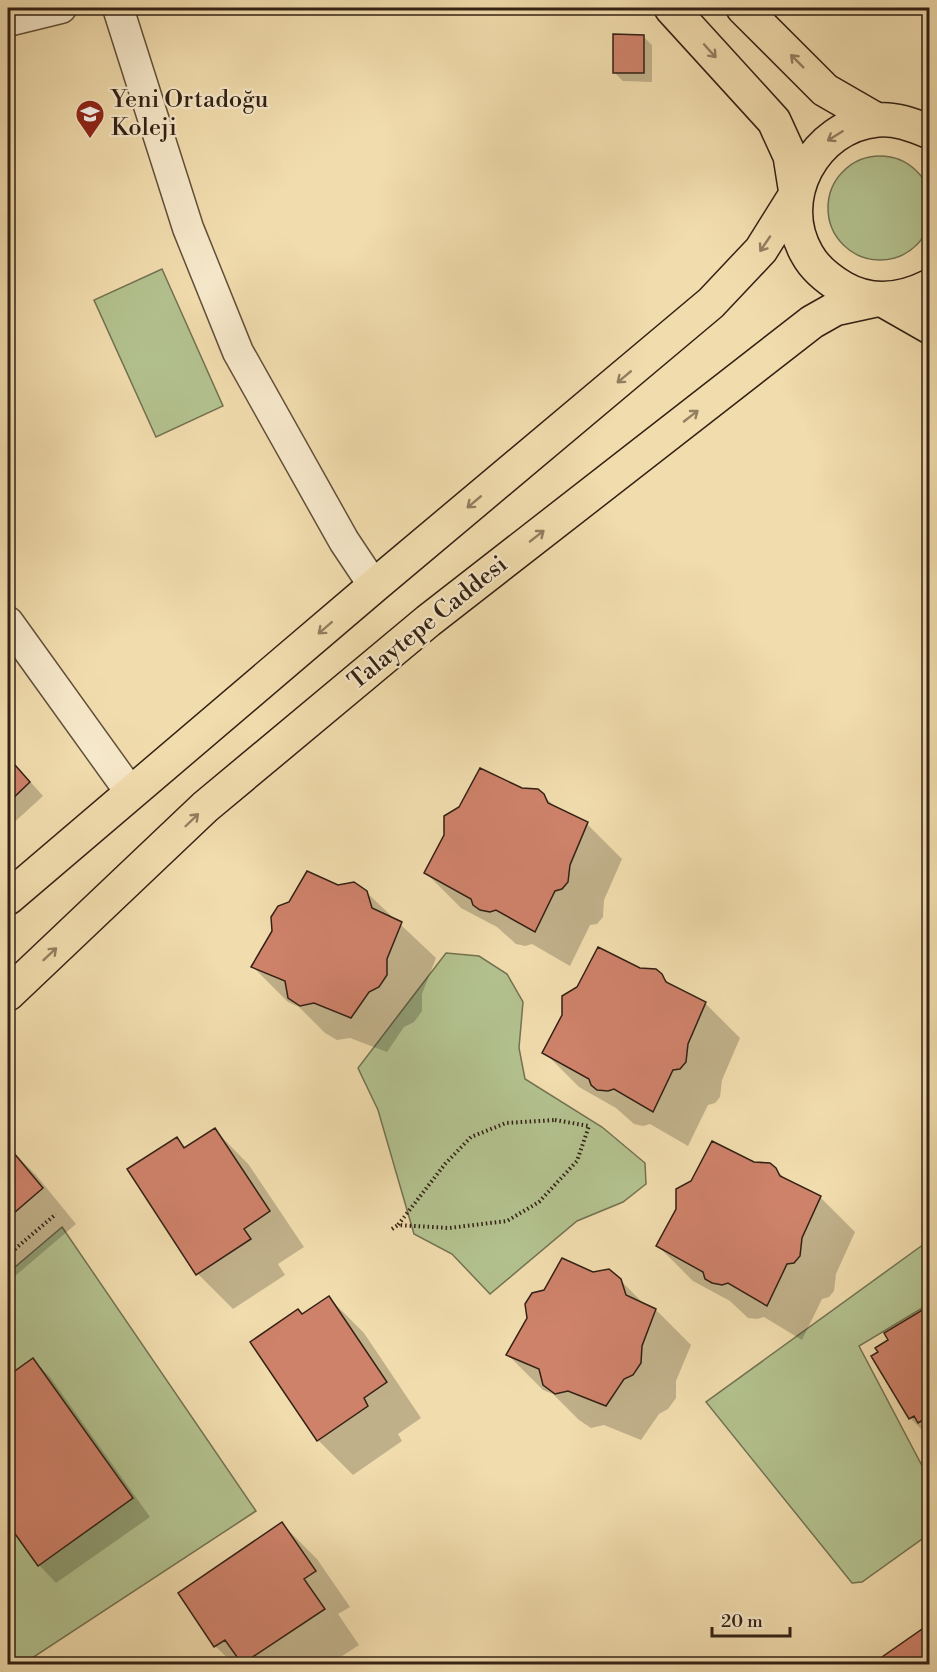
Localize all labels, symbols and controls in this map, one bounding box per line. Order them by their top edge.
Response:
one-way arrow [703,43,717,58]
one-way arrow [789,54,804,69]
place label: Yeni Ortadoğu Koleji [109,85,269,143]
school or university icon: Yeni Ortadoğu Koleji [74,98,106,140]
one-way arrow [827,131,844,143]
one-way arrow [759,235,771,252]
one-way arrow [616,371,632,384]
one-way arrow [682,410,698,423]
one-way arrow [466,496,482,509]
one-way arrow [529,530,545,543]
street label: Talaytepe Caddesi [342,550,514,696]
one-way arrow [317,621,332,635]
one-way arrow [184,812,199,827]
one-way arrow [43,947,58,961]
scale bar [712,1600,790,1638]
text: 20 m [721,1610,763,1633]

